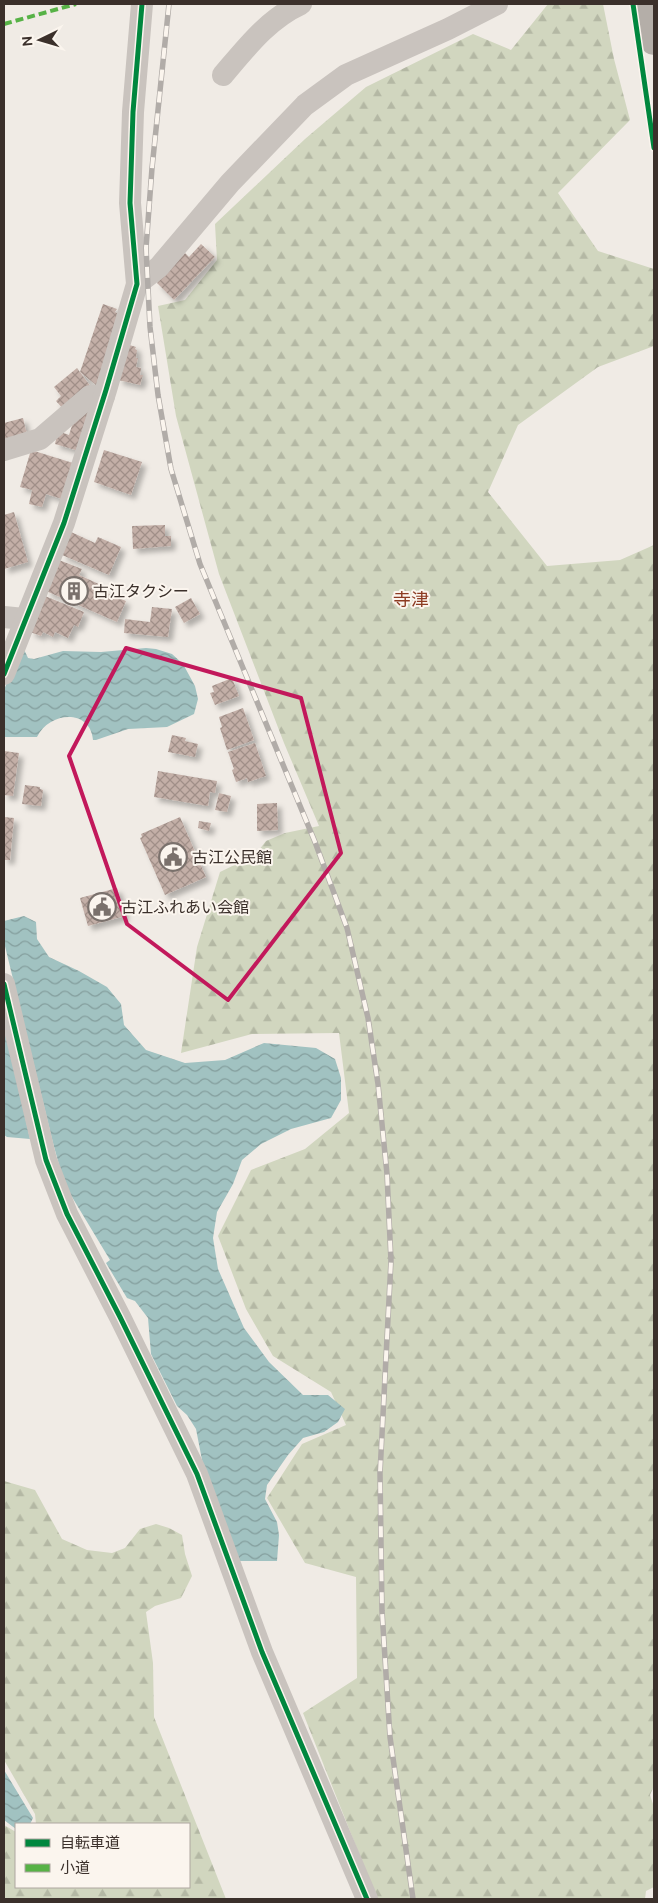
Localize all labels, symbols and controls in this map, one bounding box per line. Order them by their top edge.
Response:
north arrow [15,15,65,65]
text: N [19,35,35,47]
building icon: 古江タクシー [59,576,89,606]
place label: 古江タクシー [93,582,189,600]
district label: 寺津 [393,589,429,609]
public building icon: 古江公民館 [158,842,188,872]
place label: 古江公民館 [192,848,272,866]
public building icon: 古江ふれあい会館 [87,892,117,922]
place label: 古江ふれあい会館 [121,898,249,916]
legend [15,1823,190,1888]
text: 自転車道 [60,1834,120,1851]
text: 小道 [60,1859,90,1876]

